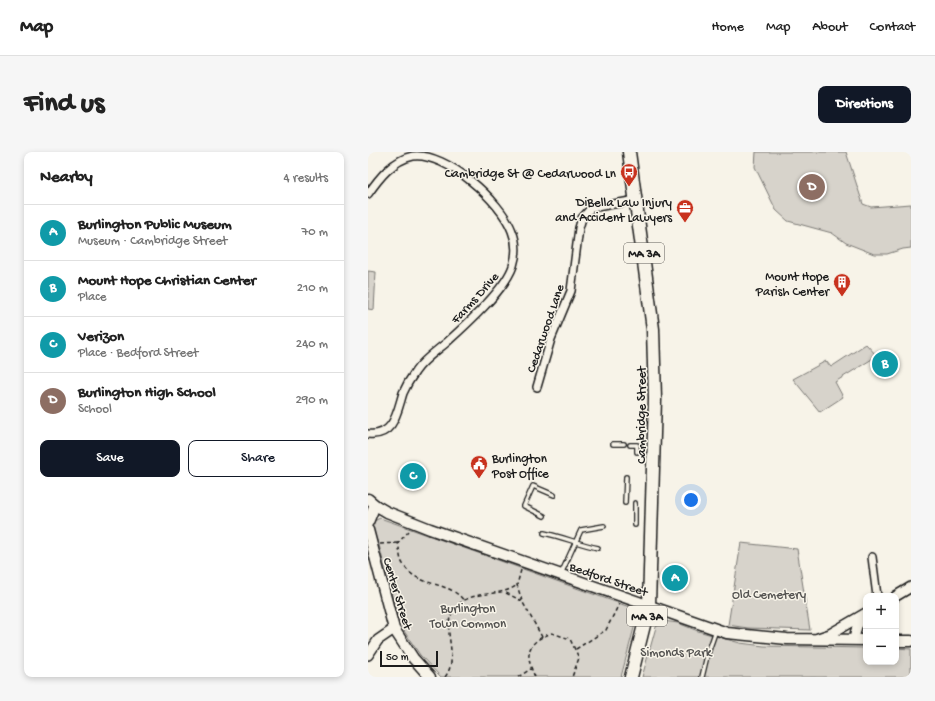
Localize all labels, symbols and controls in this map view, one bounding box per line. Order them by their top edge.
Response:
text: Map [20,16,53,39]
text: Home [712,19,744,36]
text: Map [766,19,790,36]
text: About [812,19,848,36]
text: Contact [870,19,915,36]
button: Directions [818,86,911,123]
text: Find us [24,88,104,121]
bus stop icon: Cambridge St @ Cedarwood Ln [619,162,639,187]
place label: Cambridge St @ Cedarwood Ln [445,167,617,182]
text: Nearby [40,168,93,188]
text: 4 results [284,171,328,186]
pin: D [799,172,825,202]
place label: DiBella Law Injury and Accident Lawyers [555,196,673,226]
office icon: DiBella Law Injury and Accident Lawyers [675,198,695,223]
text: Burlington Public Museum [78,216,232,234]
text: A [49,225,57,240]
text: 70 m [302,225,328,240]
text: Museum · Cambridge Street [78,234,227,249]
road number: MA 3A [624,243,664,263]
street label: Farms Drive [448,270,503,328]
place label: Mount Hope Parish Center [755,270,830,300]
text: Mount Hope Christian Center [78,272,256,290]
building icon: Mount Hope Parish Center [832,272,852,297]
text: B [50,281,56,296]
text: 210 m [297,281,328,296]
street label: Cedarwood Lane [524,282,569,375]
text: Place [78,290,106,305]
text: Verizon [78,328,124,346]
text: C [49,337,57,352]
text: 240 m [296,337,328,352]
text: Place · Bedford Street [78,346,198,361]
pin: B [872,349,898,379]
street label: Cambridge Street [635,365,650,464]
text: Burlington High School [78,384,216,402]
text: D [49,393,57,408]
text: 290 m [295,393,328,408]
text: School [78,402,112,417]
button: Save [40,440,180,477]
button: Share [188,440,328,477]
place label: Burlington Post Office [491,452,549,482]
public building icon: Burlington Post Office [469,454,489,479]
pin: C [400,461,426,491]
your location [681,490,701,510]
street label: Center Street [379,556,415,633]
street label: Bedford Street [566,560,651,601]
pin: A [662,563,688,593]
park label: Old Cemetery [732,588,807,603]
map controls [863,593,899,665]
button: + [863,593,899,629]
park label: Burlington Town Common [429,602,507,632]
road number: MA 3A [627,606,667,626]
button: − [863,629,899,665]
park label: Simonds Park [640,646,713,661]
scale bar [380,649,438,668]
text: 50 m [386,652,408,664]

